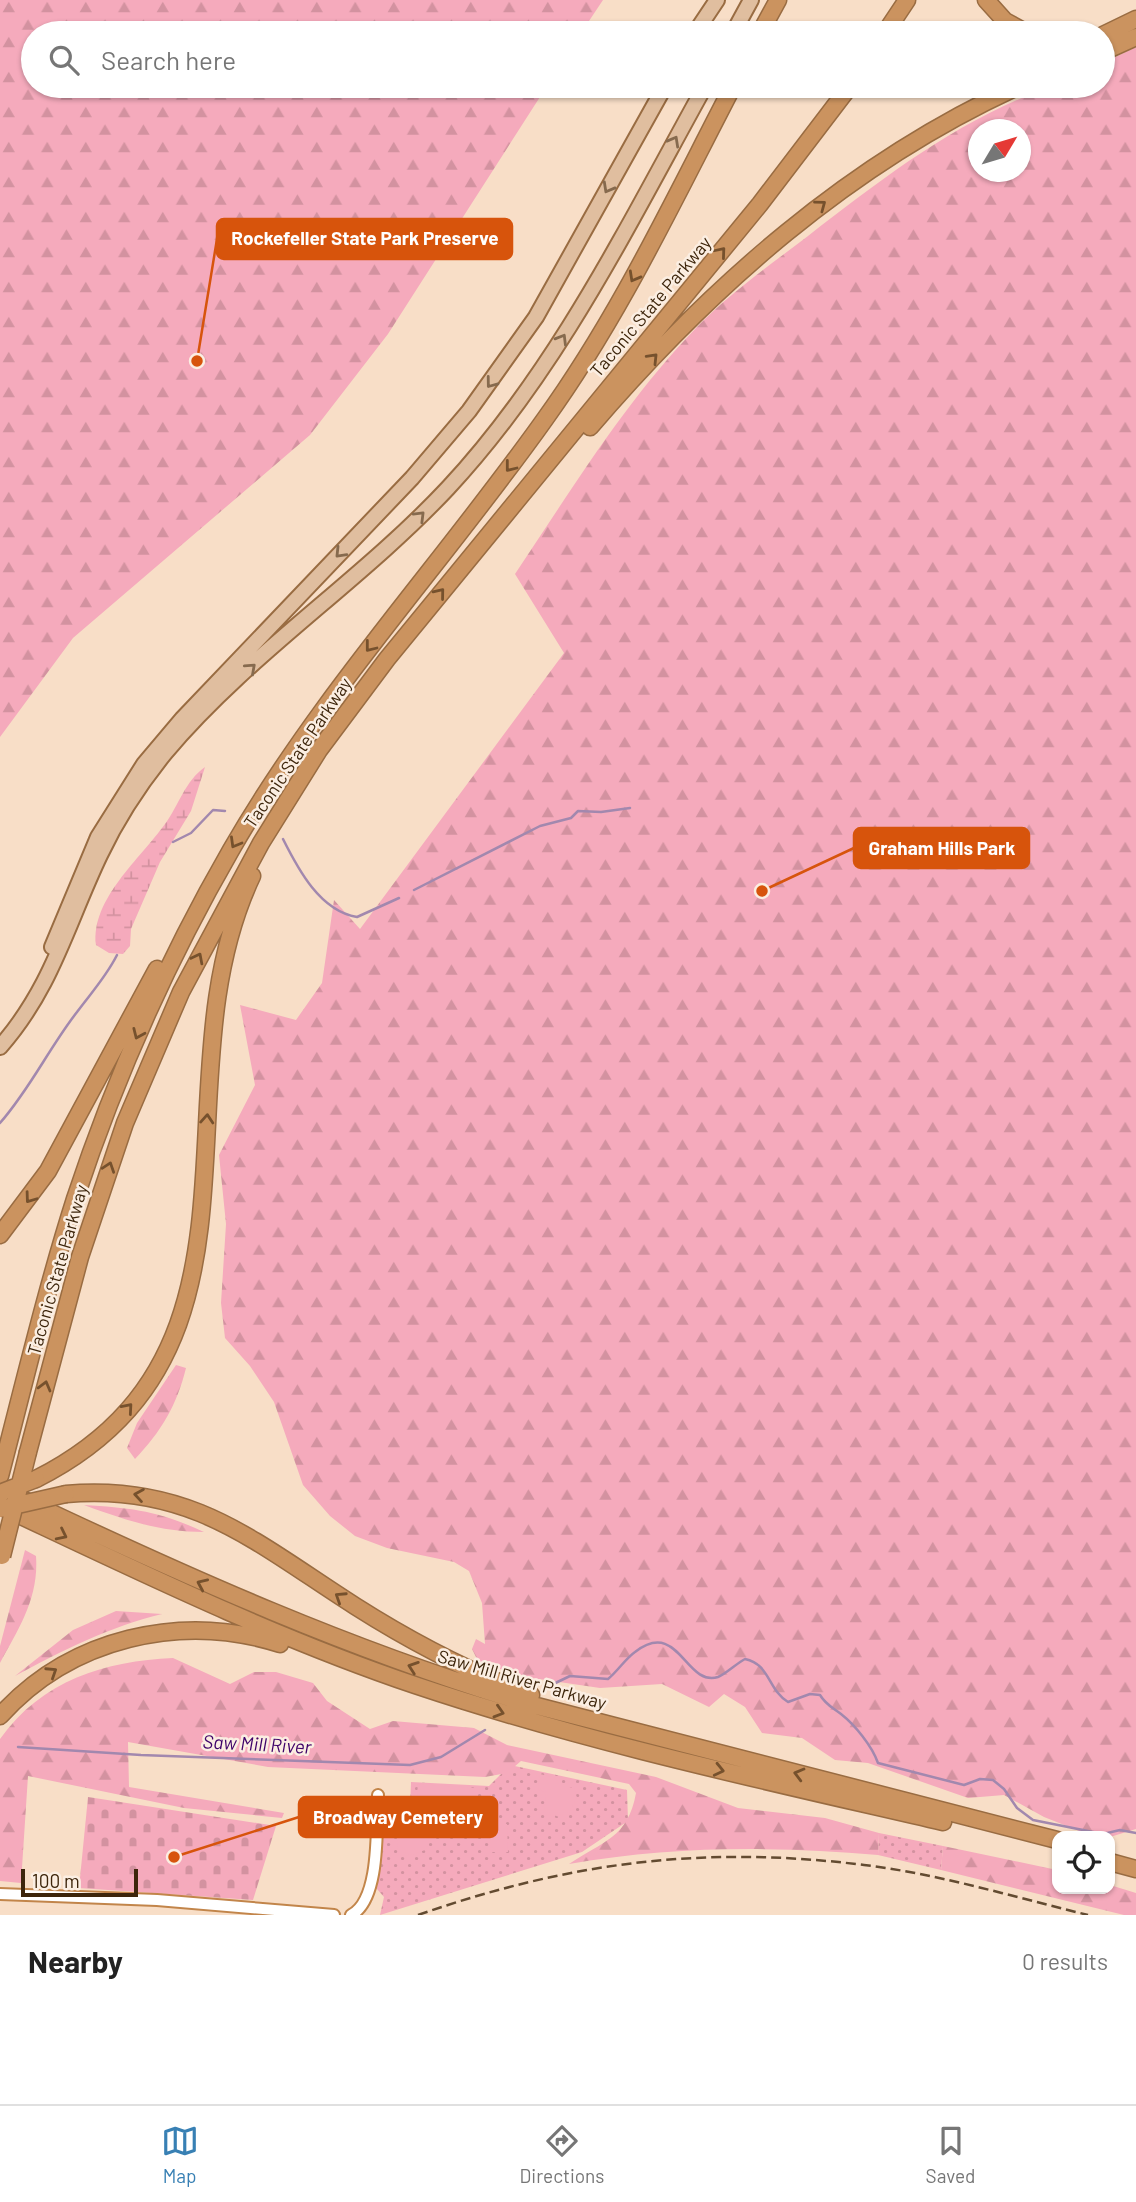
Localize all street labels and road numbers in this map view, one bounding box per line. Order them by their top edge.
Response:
street label: Taconic State Parkway [585,232,715,381]
street label: Taconic State Parkway [239,673,356,832]
street label: Taconic State Parkway [22,1182,92,1358]
street label: Saw Mill River Parkway [435,1644,609,1714]

